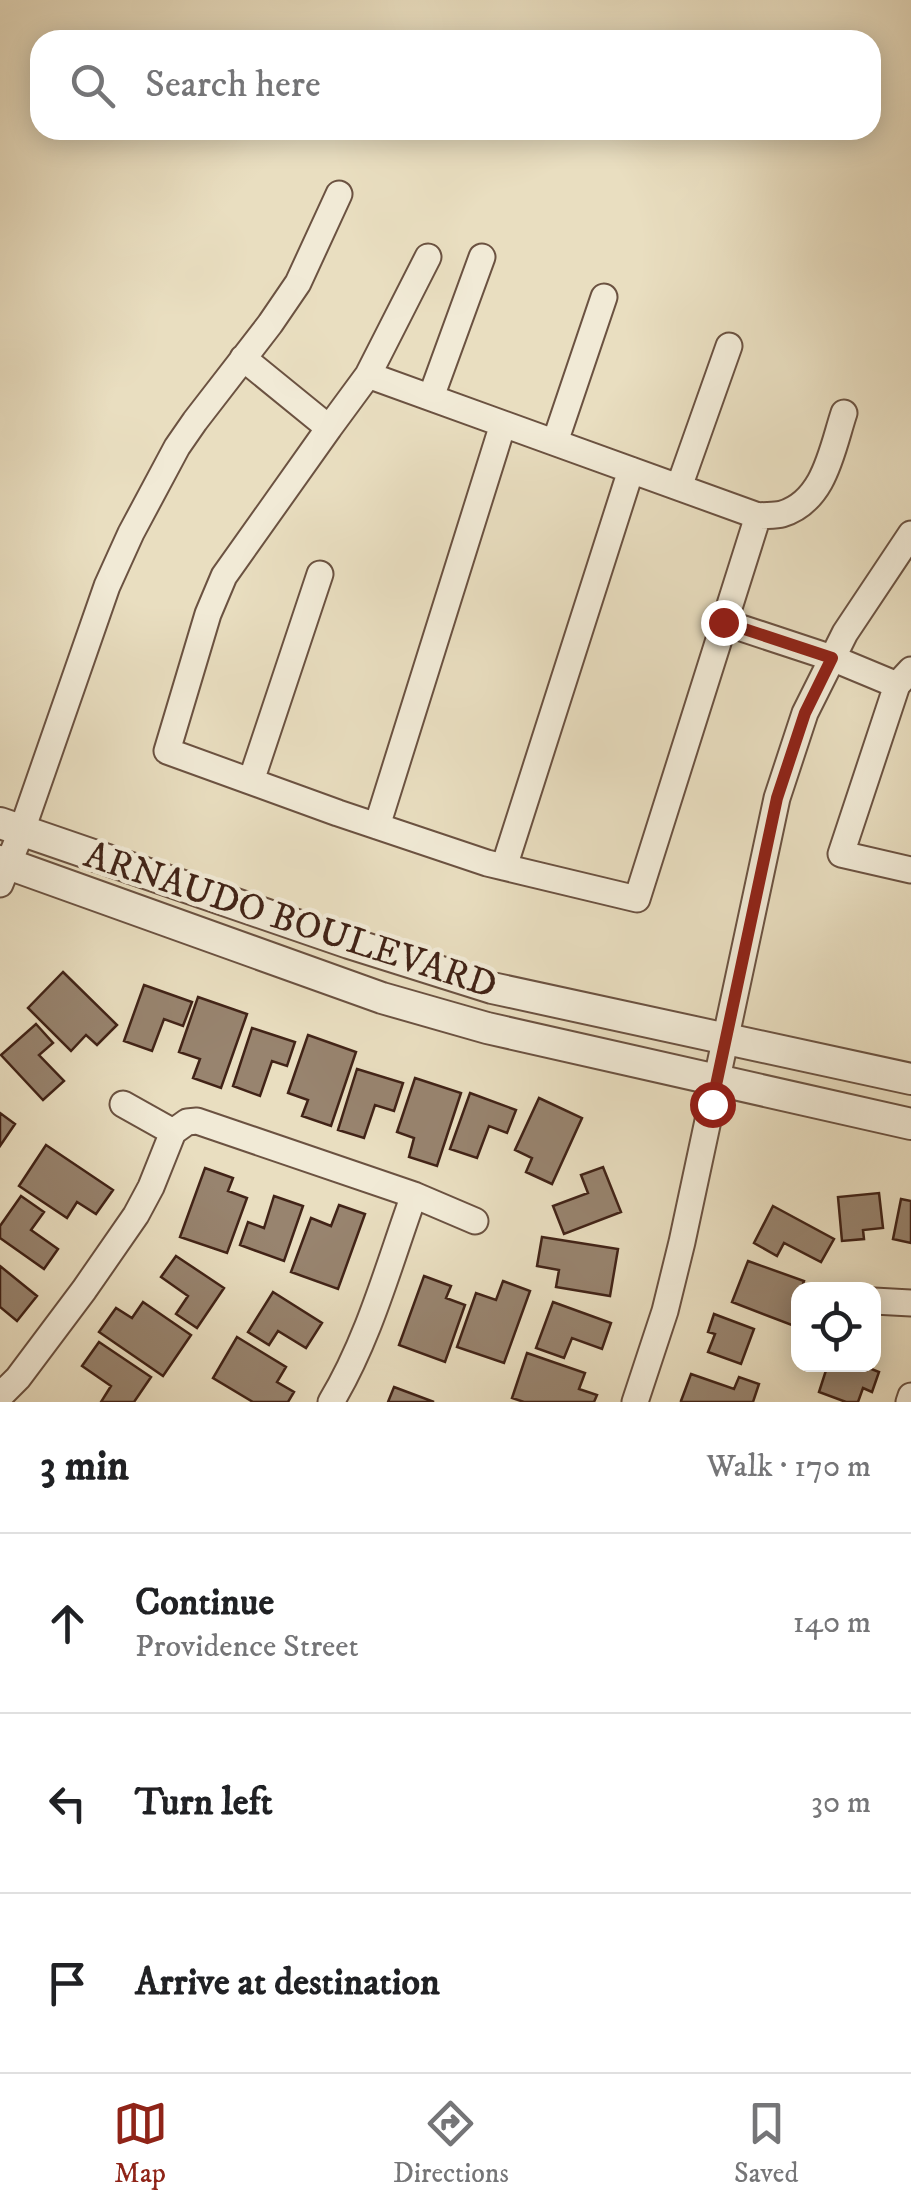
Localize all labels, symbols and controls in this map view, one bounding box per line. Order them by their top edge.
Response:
search box [30,30,881,140]
icon: search [65,58,120,113]
text: Search here [145,61,321,109]
route end [701,600,747,646]
street label: ARNAUDO BOULEVARD [78,832,503,1010]
route start [690,1082,736,1128]
map controls [791,1282,881,1372]
button: locate [791,1282,881,1372]
text: 3 min [40,1441,129,1493]
text: Walk · 170 m [706,1447,871,1487]
text: Continue [135,1579,274,1627]
icon: ahead [40,1596,95,1651]
text: 140 m [793,1603,871,1643]
text: Providence Street [135,1627,359,1667]
icon: left [40,1776,95,1831]
text: Turn left [135,1779,273,1827]
text: 30 m [811,1783,871,1823]
icon: arrive [40,1956,95,2011]
text: Arrive at destination [135,1959,440,2007]
tab: Map [113,2096,168,2191]
tab: Directions [393,2096,509,2191]
tab: Saved [734,2096,798,2191]

